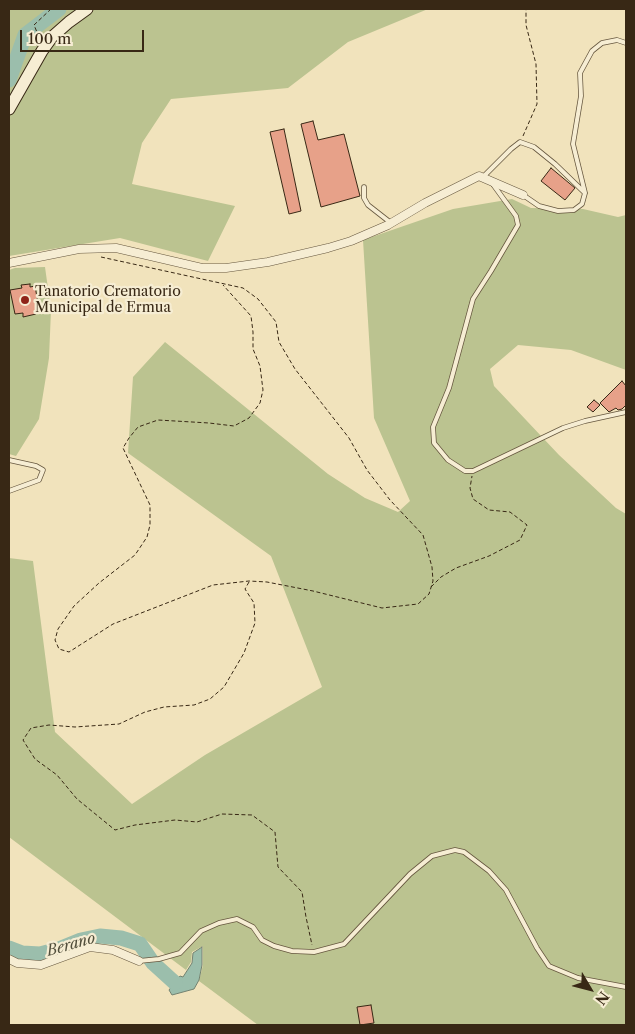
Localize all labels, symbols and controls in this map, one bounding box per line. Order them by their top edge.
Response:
scale bar [22,20,146,52]
text: 100 m [28,29,71,48]
place label: Tanatorio Crematorio Municipal de Ermua [35,284,181,316]
marker: Tanatorio Crematorio Municipal de Ermua [19,294,31,306]
water label: Berano [45,929,97,961]
north arrow [565,964,615,1014]
text: N [591,988,613,1008]

